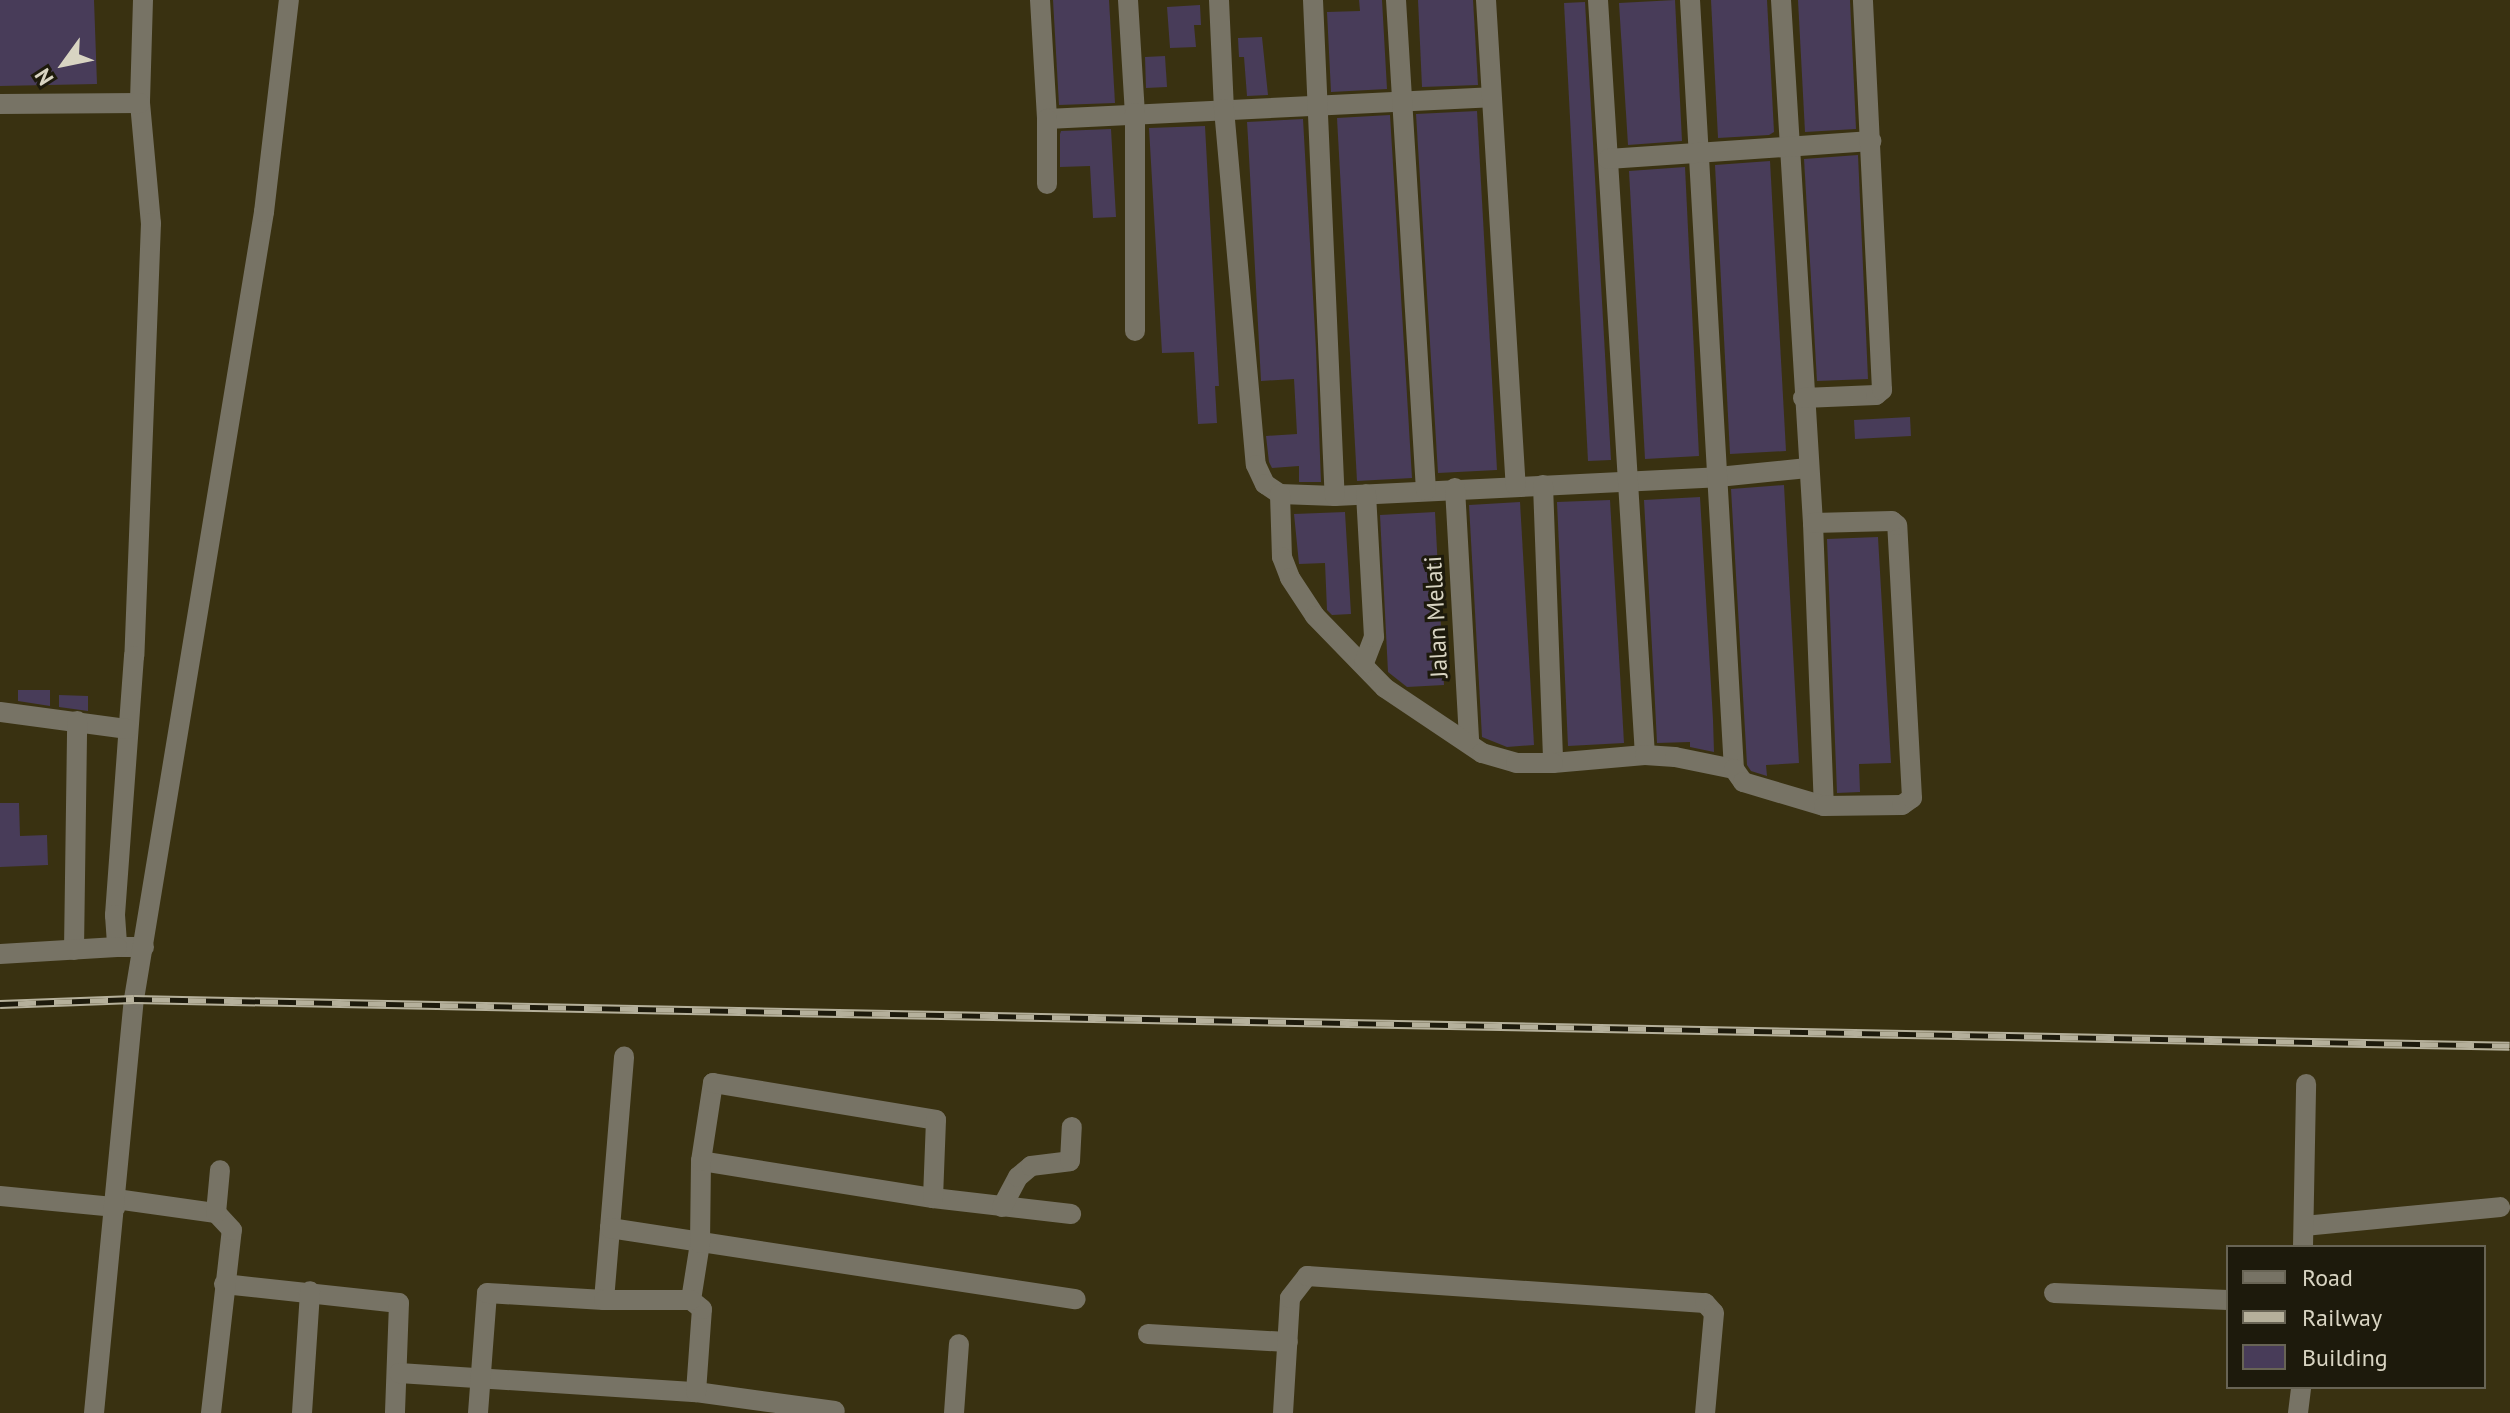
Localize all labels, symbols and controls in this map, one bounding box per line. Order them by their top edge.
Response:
north arrow [24,24,104,104]
text: N [28,63,60,91]
street label: Jalan Melati [1418,555,1454,679]
legend [2226,1245,2486,1389]
text: Road [2302,1262,2353,1293]
text: Railway [2302,1302,2382,1333]
text: Building [2302,1342,2388,1373]

